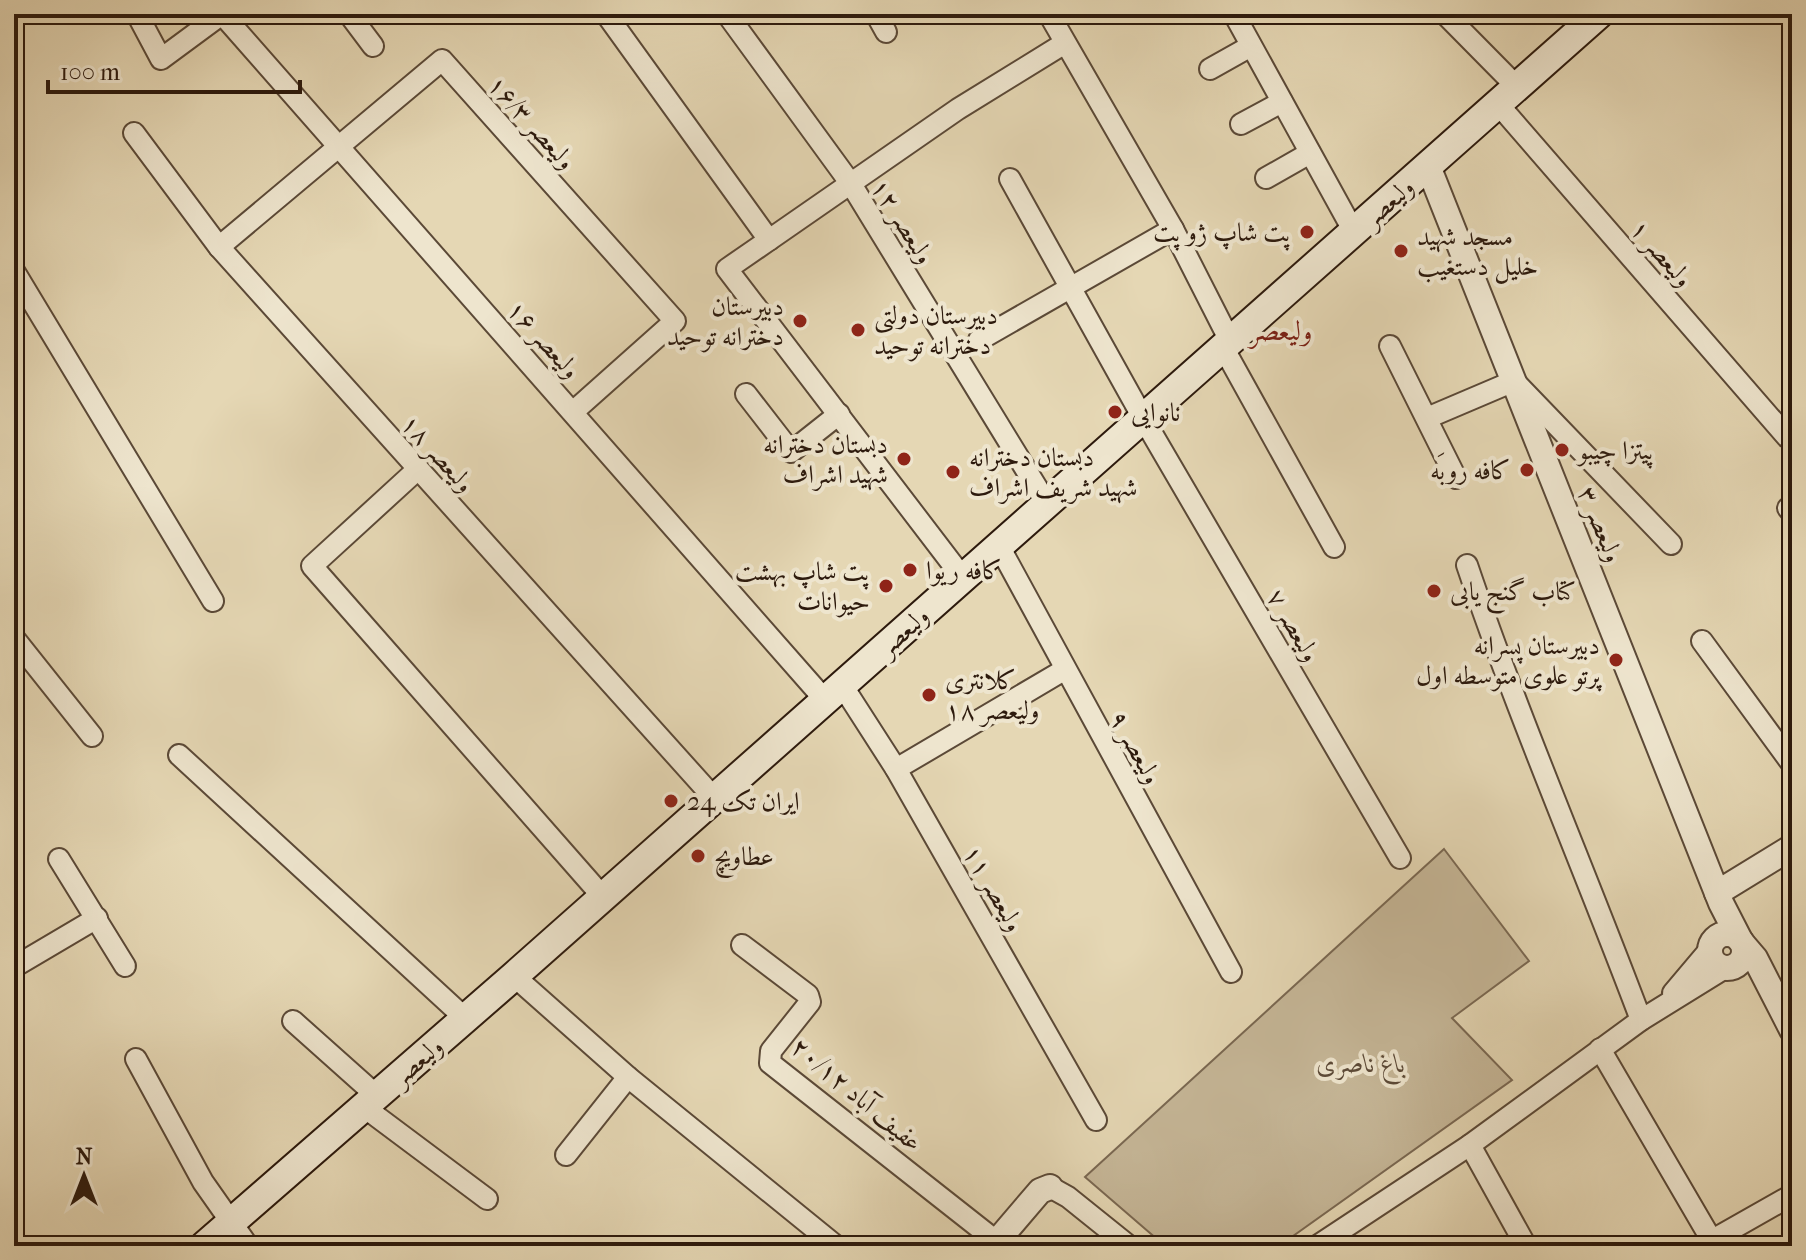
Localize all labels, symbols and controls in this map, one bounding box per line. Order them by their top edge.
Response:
scale bar [48,44,300,94]
text: 100 m [60,58,120,86]
street label: ۱۶/۳ ولیعصر [481,69,582,176]
street label: ولیعصر [1354,171,1421,236]
street label: ۱۲ ولیعصر [864,173,941,270]
street label: ۱ ولیعصر [1623,213,1699,294]
place label: پت شاپ ژو پت [1153,217,1291,251]
place label: مسجد شهید خلیل دستغیب [1417,221,1538,284]
marker: پت شاپ ژو پت [1298,223,1316,241]
marker: مسجد شهید خلیل دستغیب [1392,242,1410,260]
place label: دبیرستان دخترانه توحید [667,291,784,353]
street label: ۱۶ ولیعصر [500,294,587,385]
place label: دبیرستان دولتی دخترانه توحید [874,300,998,362]
marker: دبیرستان دخترانه توحید [791,312,809,330]
district label: ولیعصر [1247,314,1312,349]
marker: دبیرستان دولتی دخترانه توحید [849,321,867,339]
place label: نانوایی [1131,397,1181,429]
marker: نانوایی [1106,403,1124,421]
street label: ۱۸ ولیعصر [394,408,481,499]
place label: دبستان دخترانه شهید اشراف [763,429,888,491]
place label: پیتزا چیبو [1575,435,1654,469]
marker: پیتزا چیبو [1553,441,1571,459]
place label: دبستان دخترانه شهید شریف اشراف [969,442,1137,504]
marker: دبستان دخترانه شهید اشراف [895,450,913,468]
place label: کافه روبَه [1430,452,1511,486]
marker: کافه روبَه [1518,461,1536,479]
marker: دبستان دخترانه شهید شریف اشراف [944,463,962,481]
street label: ۳ ولیعصر [1570,482,1630,567]
place label: کافه ریوا [926,555,1002,587]
place label: پت شاپ بهشت حیوانات [735,556,870,618]
marker: کافه ریوا [901,561,919,579]
place label: کتاب گنج یابی [1450,576,1576,615]
marker: پت شاپ بهشت حیوانات [877,577,895,595]
marker: کتاب گنج یابی [1425,582,1443,600]
street label: ۷ ولیعصر [1259,583,1327,668]
street label: ولیعصر [869,600,936,665]
place label: دبیرستان پسرانه پرتو علوی متوسطه اول [1416,630,1602,692]
marker: دبیرستان پسرانه پرتو علوی متوسطه اول [1607,651,1625,669]
place label: کلانتری ۱۸ ولیعصر [945,665,1039,727]
marker: کلانتری ۱۸ ولیعصر [920,686,938,704]
street label: ۹ ولیعصر [1102,705,1168,790]
place label: ایران تک 24 [687,786,800,817]
marker: ایران تک 24 [662,792,680,810]
street label: ۱۱ ولیعصر [956,840,1031,937]
place label: عطاویچ [714,841,774,878]
marker: عطاویچ [689,847,707,865]
street label: ولیعصر [383,1031,450,1095]
street label: عفیف آباد ۲۰/۱۲ [785,1031,928,1158]
park label: باغ ناصری [1316,1048,1406,1085]
north arrow [44,1136,124,1216]
text: N [76,1144,93,1170]

